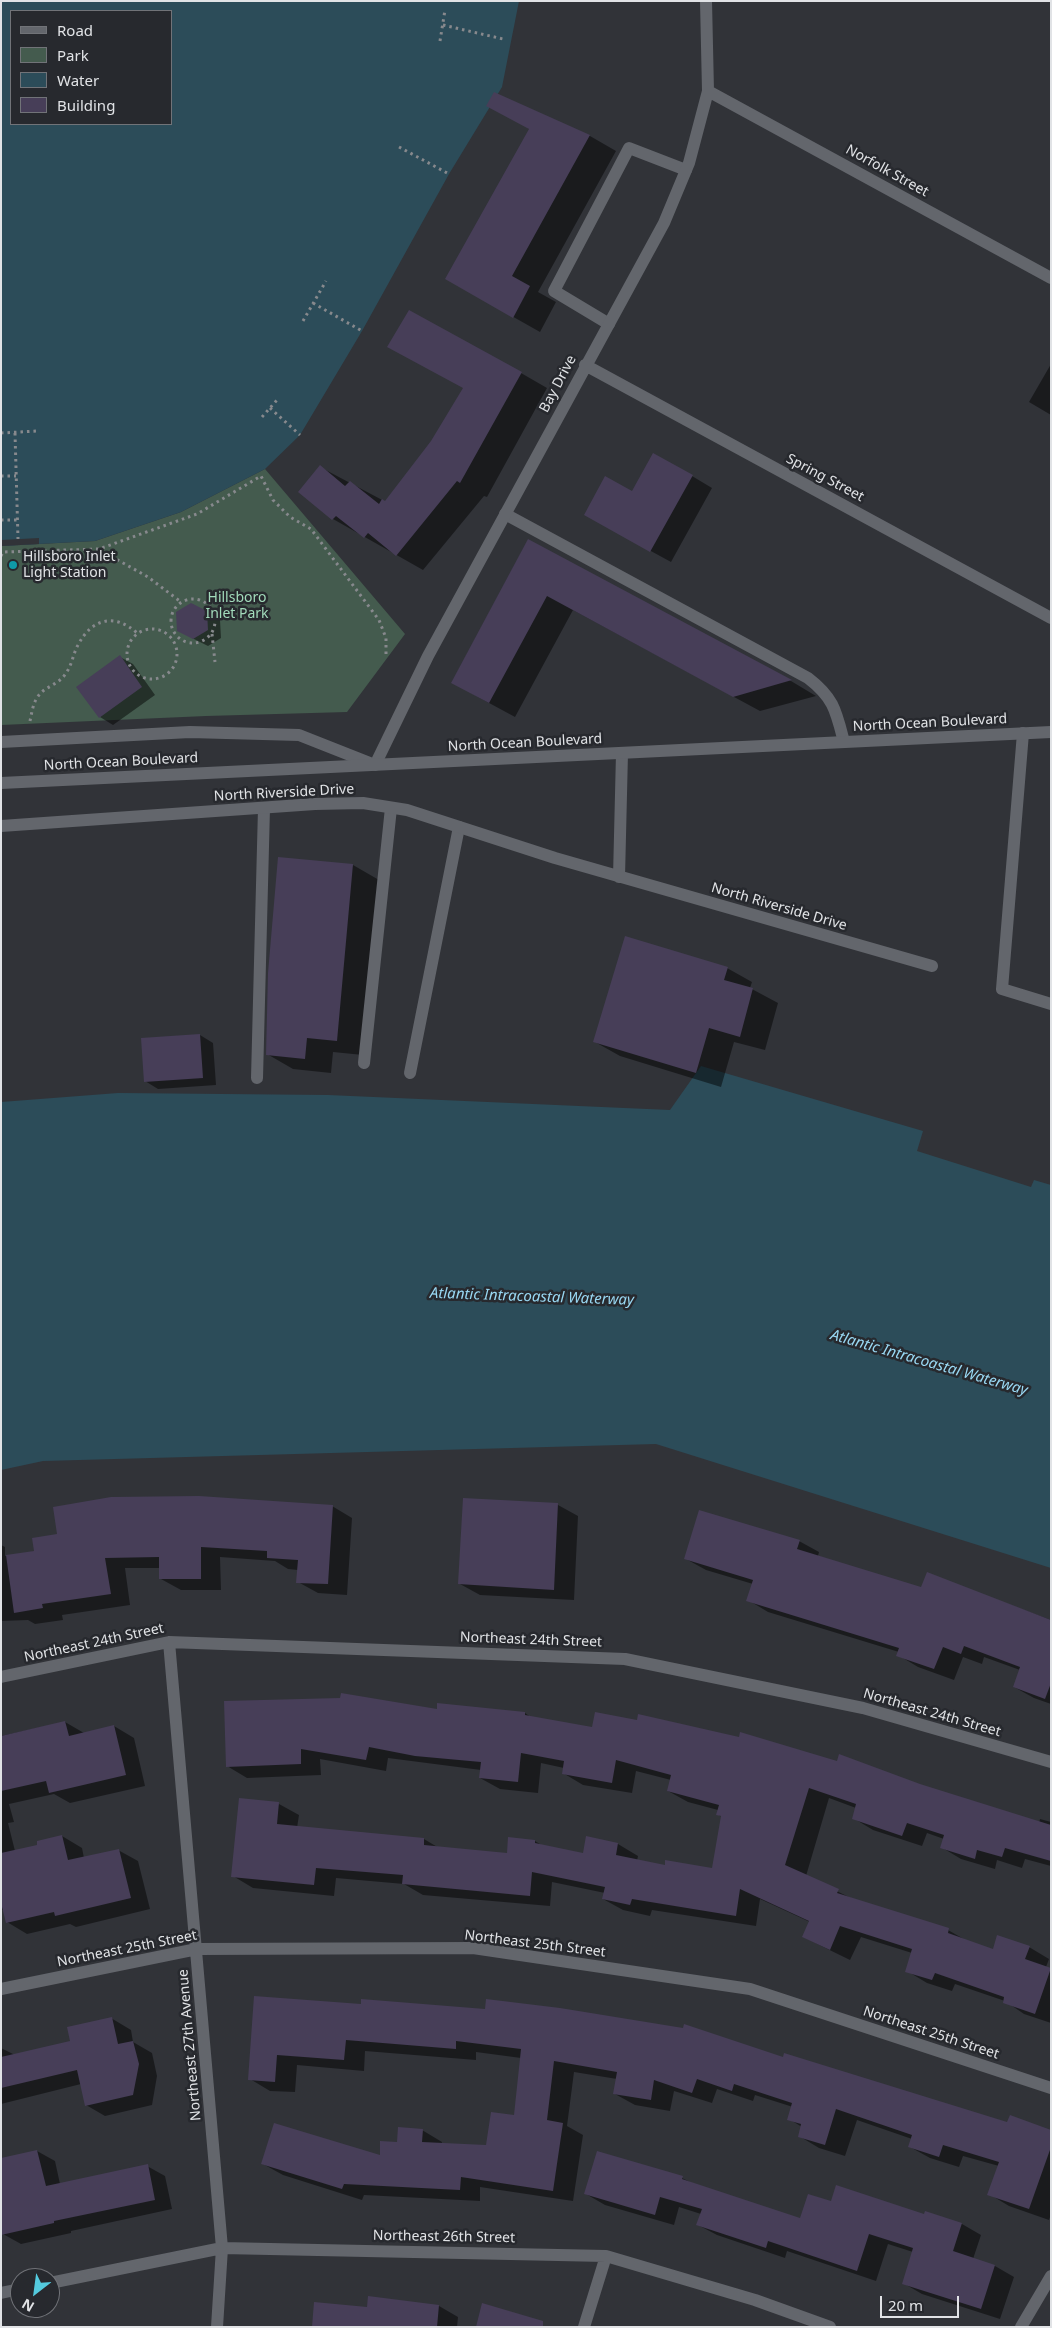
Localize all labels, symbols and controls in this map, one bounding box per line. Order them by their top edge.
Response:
legend [10,10,172,125]
text: Road [57,20,93,40]
text: Park [57,45,89,65]
text: Water [57,70,99,90]
text: Building [57,95,115,115]
street label: Norfolk Street [843,141,931,201]
street label: Bay Drive [536,353,580,415]
street label: Spring Street [783,450,867,506]
place label: Hillsboro Inlet Light Station [23,549,116,582]
marker: Hillsboro Inlet Light Station [7,559,19,571]
park label: Hillsboro Inlet Park [205,590,269,622]
street label: North Ocean Boulevard [852,711,1008,735]
street label: North Ocean Boulevard [447,731,603,755]
street label: North Ocean Boulevard [43,750,199,774]
street label: North Riverside Drive [213,781,355,805]
street label: North Riverside Drive [709,880,849,934]
water label: Atlantic Intracoastal Waterway [430,1284,634,1310]
water label: Atlantic Intracoastal Waterway [828,1326,1030,1400]
street label: Northeast 24th Street [23,1620,165,1666]
street label: Northeast 24th Street [460,1629,602,1651]
street label: Northeast 24th Street [861,1685,1003,1741]
street label: Northeast 25th Street [56,1927,198,1971]
street label: Northeast 25th Street [463,1927,607,1961]
street label: Northeast 27th Avenue [175,1968,205,2122]
street label: Northeast 25th Street [861,2003,1001,2063]
street label: Northeast 26th Street [373,2227,515,2247]
north arrow [10,2268,60,2318]
scale bar [882,2286,961,2318]
text: N [18,2294,37,2317]
text: 20 m [888,2295,923,2315]

